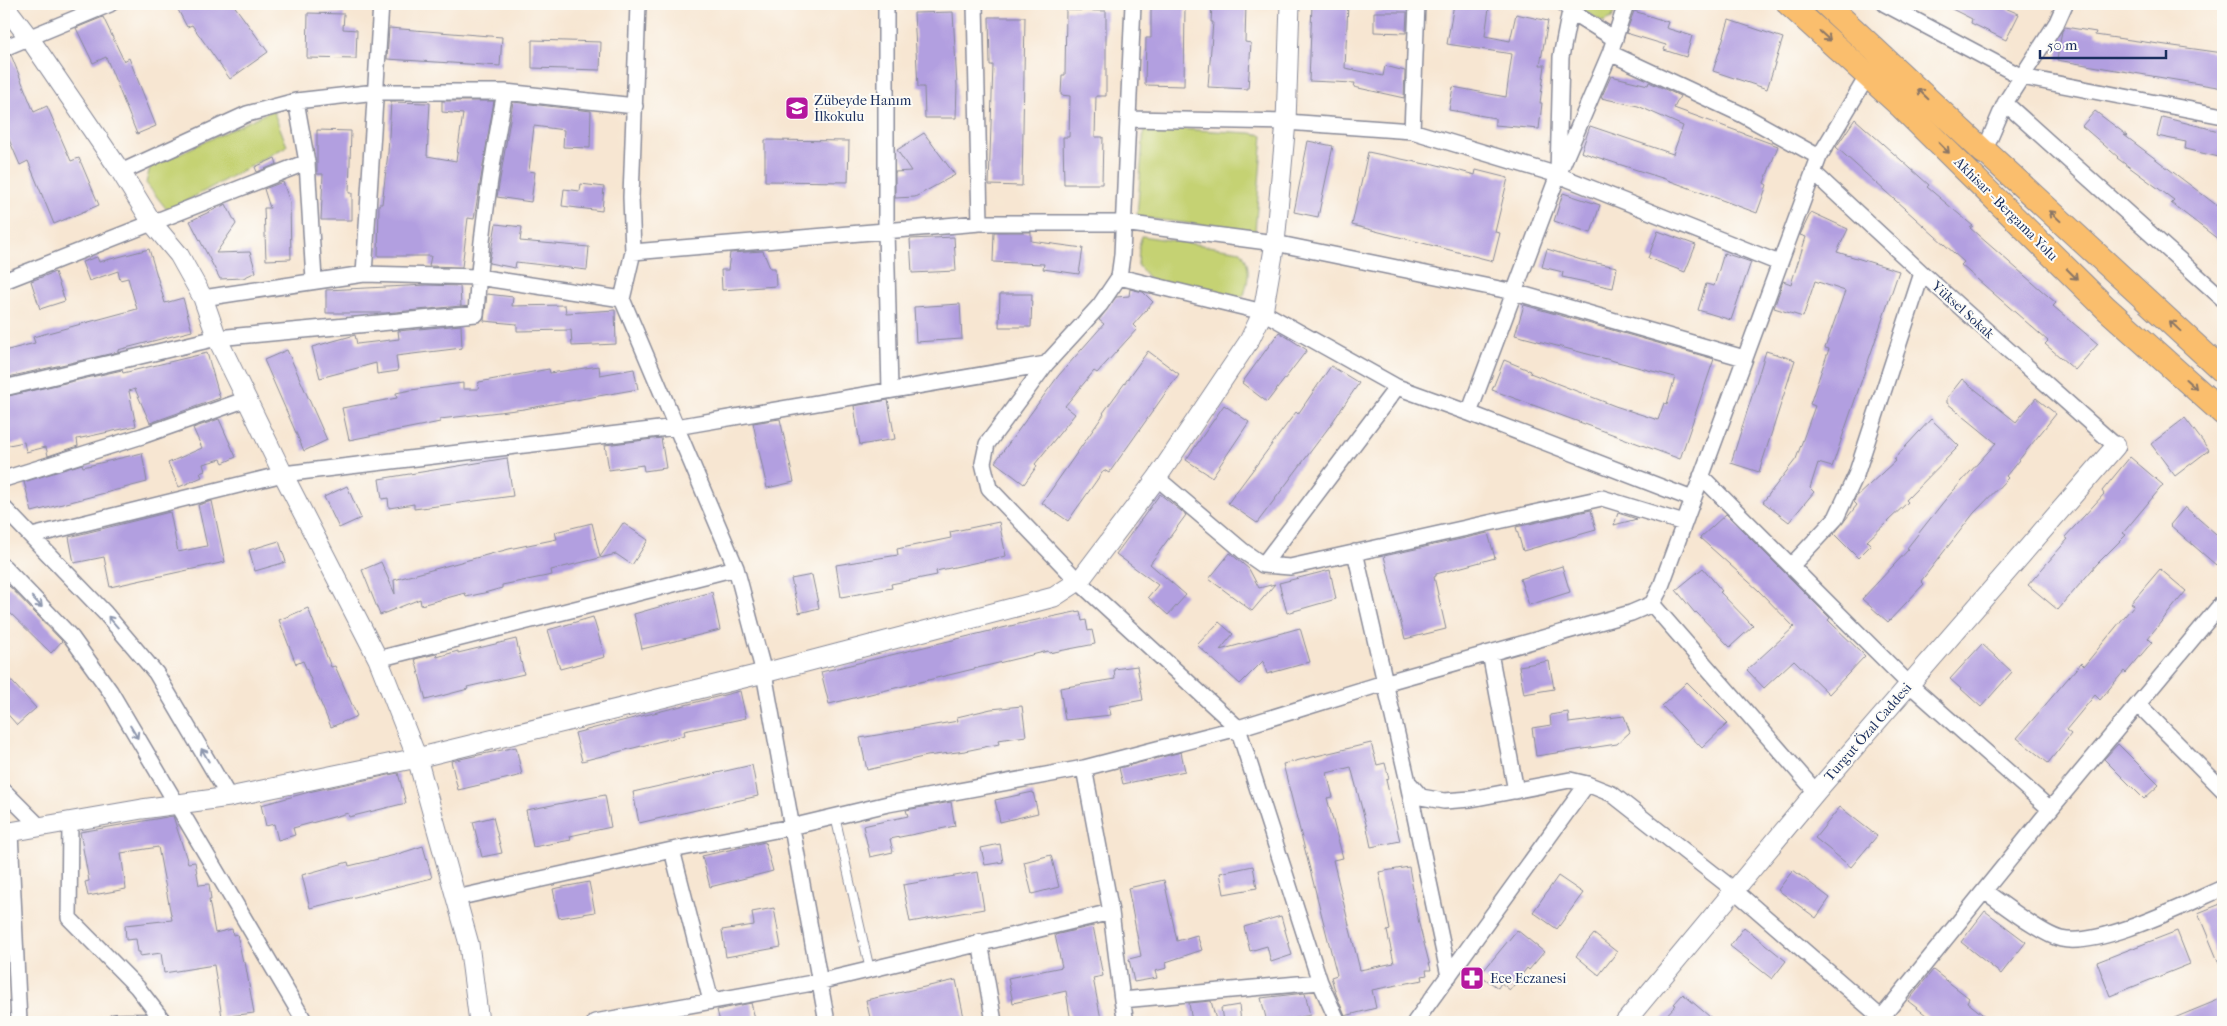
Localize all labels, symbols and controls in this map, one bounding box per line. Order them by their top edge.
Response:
scale bar [2040,28,2166,60]
one-way arrow [1819,30,1832,42]
text: 50 m [2047,36,2078,54]
one-way arrow [1917,88,1929,100]
place label: Zübeyde Hanım İlkokulu [814,92,912,125]
school or university icon: Zübeyde Hanım İlkokulu [784,95,810,121]
one-way arrow [1937,141,1949,153]
street label: Akhisar - Bergama Yolu [1950,153,2061,264]
one-way arrow [2049,210,2062,222]
one-way arrow [2066,268,2078,280]
street label: Yüksel Sokak [1927,277,1998,343]
one-way arrow [2168,320,2181,332]
one-way arrow [2185,378,2198,390]
one-way arrow [31,596,43,608]
one-way arrow [107,616,118,629]
street label: Turgut Özal Caddesi [1820,679,1915,785]
one-way arrow [130,724,140,738]
one-way arrow [199,749,209,763]
pharmacy icon: Ece Eczanesi [1459,965,1485,991]
place label: Ece Eczanesi [1490,970,1566,987]

